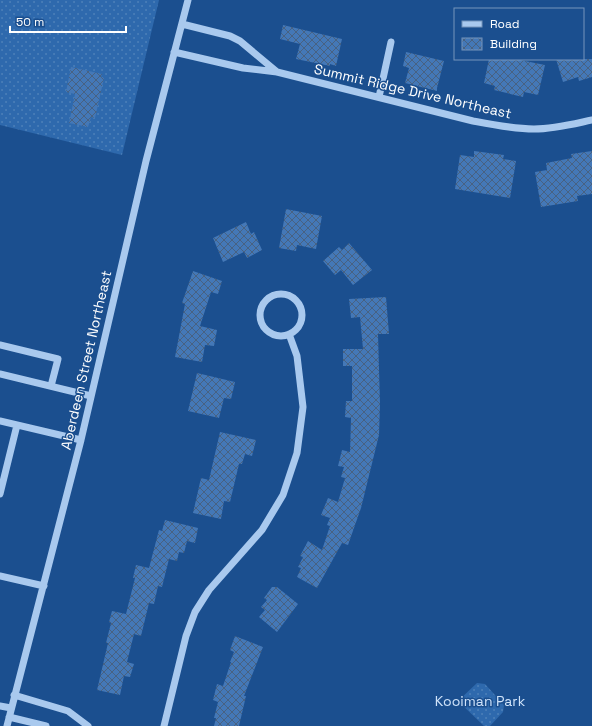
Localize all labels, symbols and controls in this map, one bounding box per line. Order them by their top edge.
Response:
scale bar [10,8,126,34]
legend [454,8,584,60]
text: 50 m [16,14,44,30]
text: Road [490,16,519,32]
text: Building [490,36,537,52]
street label: Summit Ridge Drive Northeast [312,59,514,123]
street label: Aberdeen Street Northeast [57,269,115,451]
park label: Kooiman Park [435,692,526,710]

